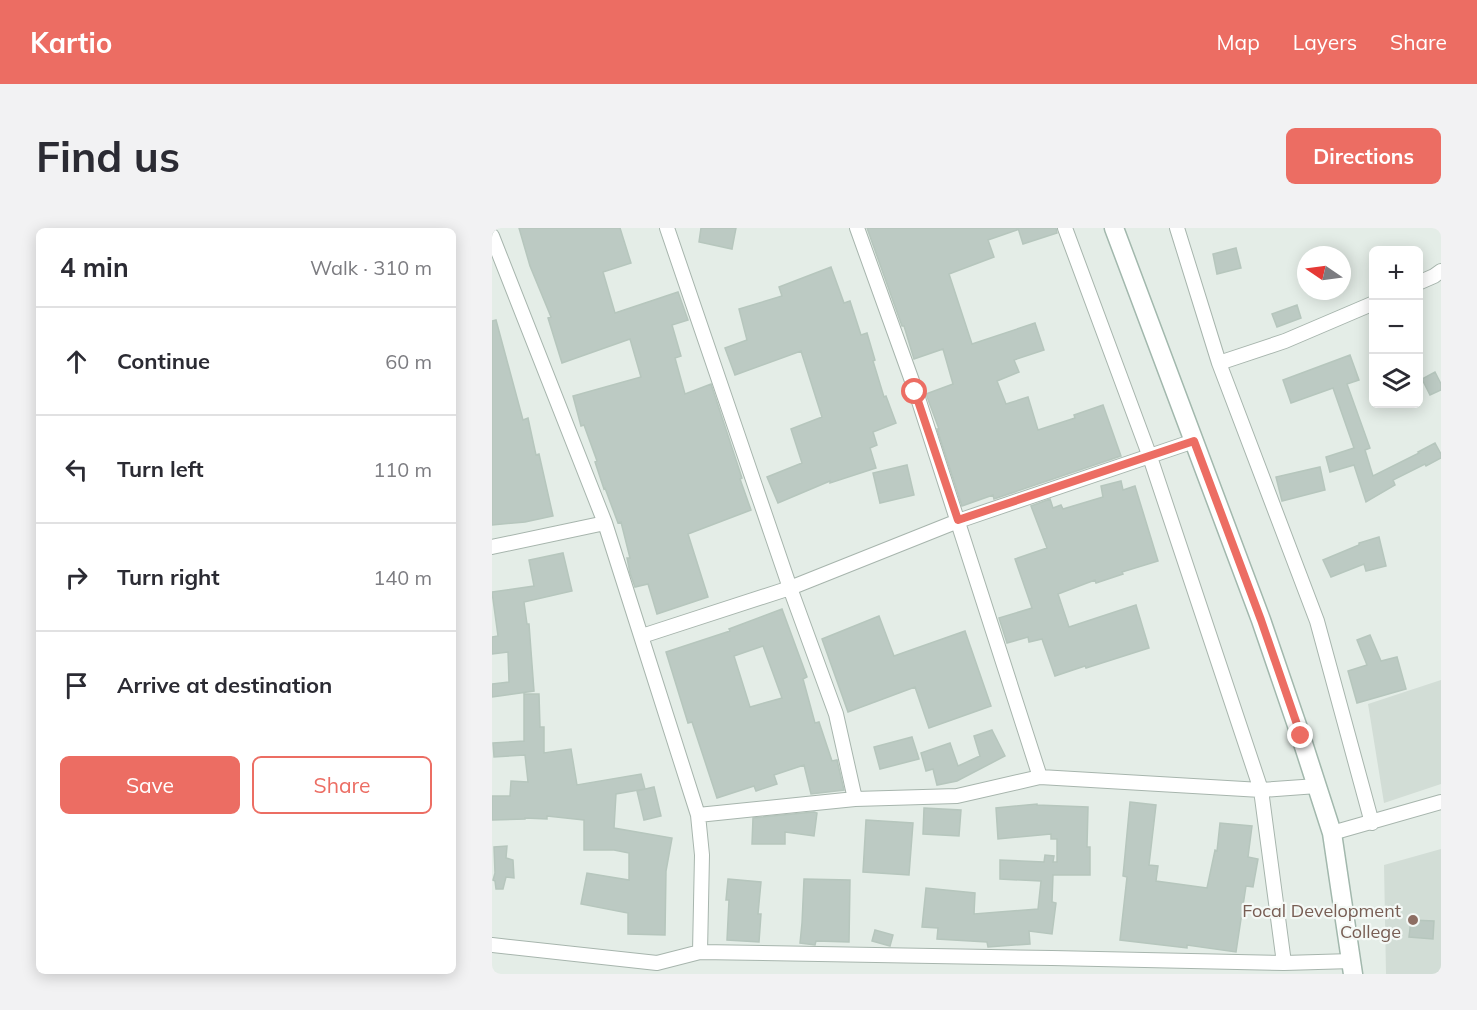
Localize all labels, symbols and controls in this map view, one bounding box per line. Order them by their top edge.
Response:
text: Kartio [30,25,112,60]
text: Map [1217,29,1260,55]
text: Layers [1293,29,1357,55]
text: Share [1390,29,1447,55]
button: Directions [1286,128,1441,184]
text: Find us [36,130,180,183]
north arrow [1297,246,1351,300]
map controls [1369,246,1423,408]
button: + [1369,246,1423,300]
text: 4 min [60,251,129,284]
text: Walk · 310 m [310,255,432,280]
button: − [1369,300,1423,354]
icon: ahead [60,345,93,378]
text: Continue [117,347,210,375]
text: 60 m [385,349,432,374]
button: layers [1369,354,1423,408]
route start [901,378,927,404]
icon: left [60,453,93,486]
text: Turn left [117,455,204,483]
text: 110 m [373,457,432,482]
icon: right [60,561,93,594]
text: Turn right [117,563,220,591]
text: 140 m [373,565,432,590]
icon: arrive [60,669,93,702]
text: Arrive at destination [117,671,332,699]
route end [1287,722,1313,748]
button: Save [60,756,240,814]
button: Share [252,756,432,814]
place label: Focal Development College [1242,899,1401,943]
marker: Focal Development College [1406,913,1420,927]

